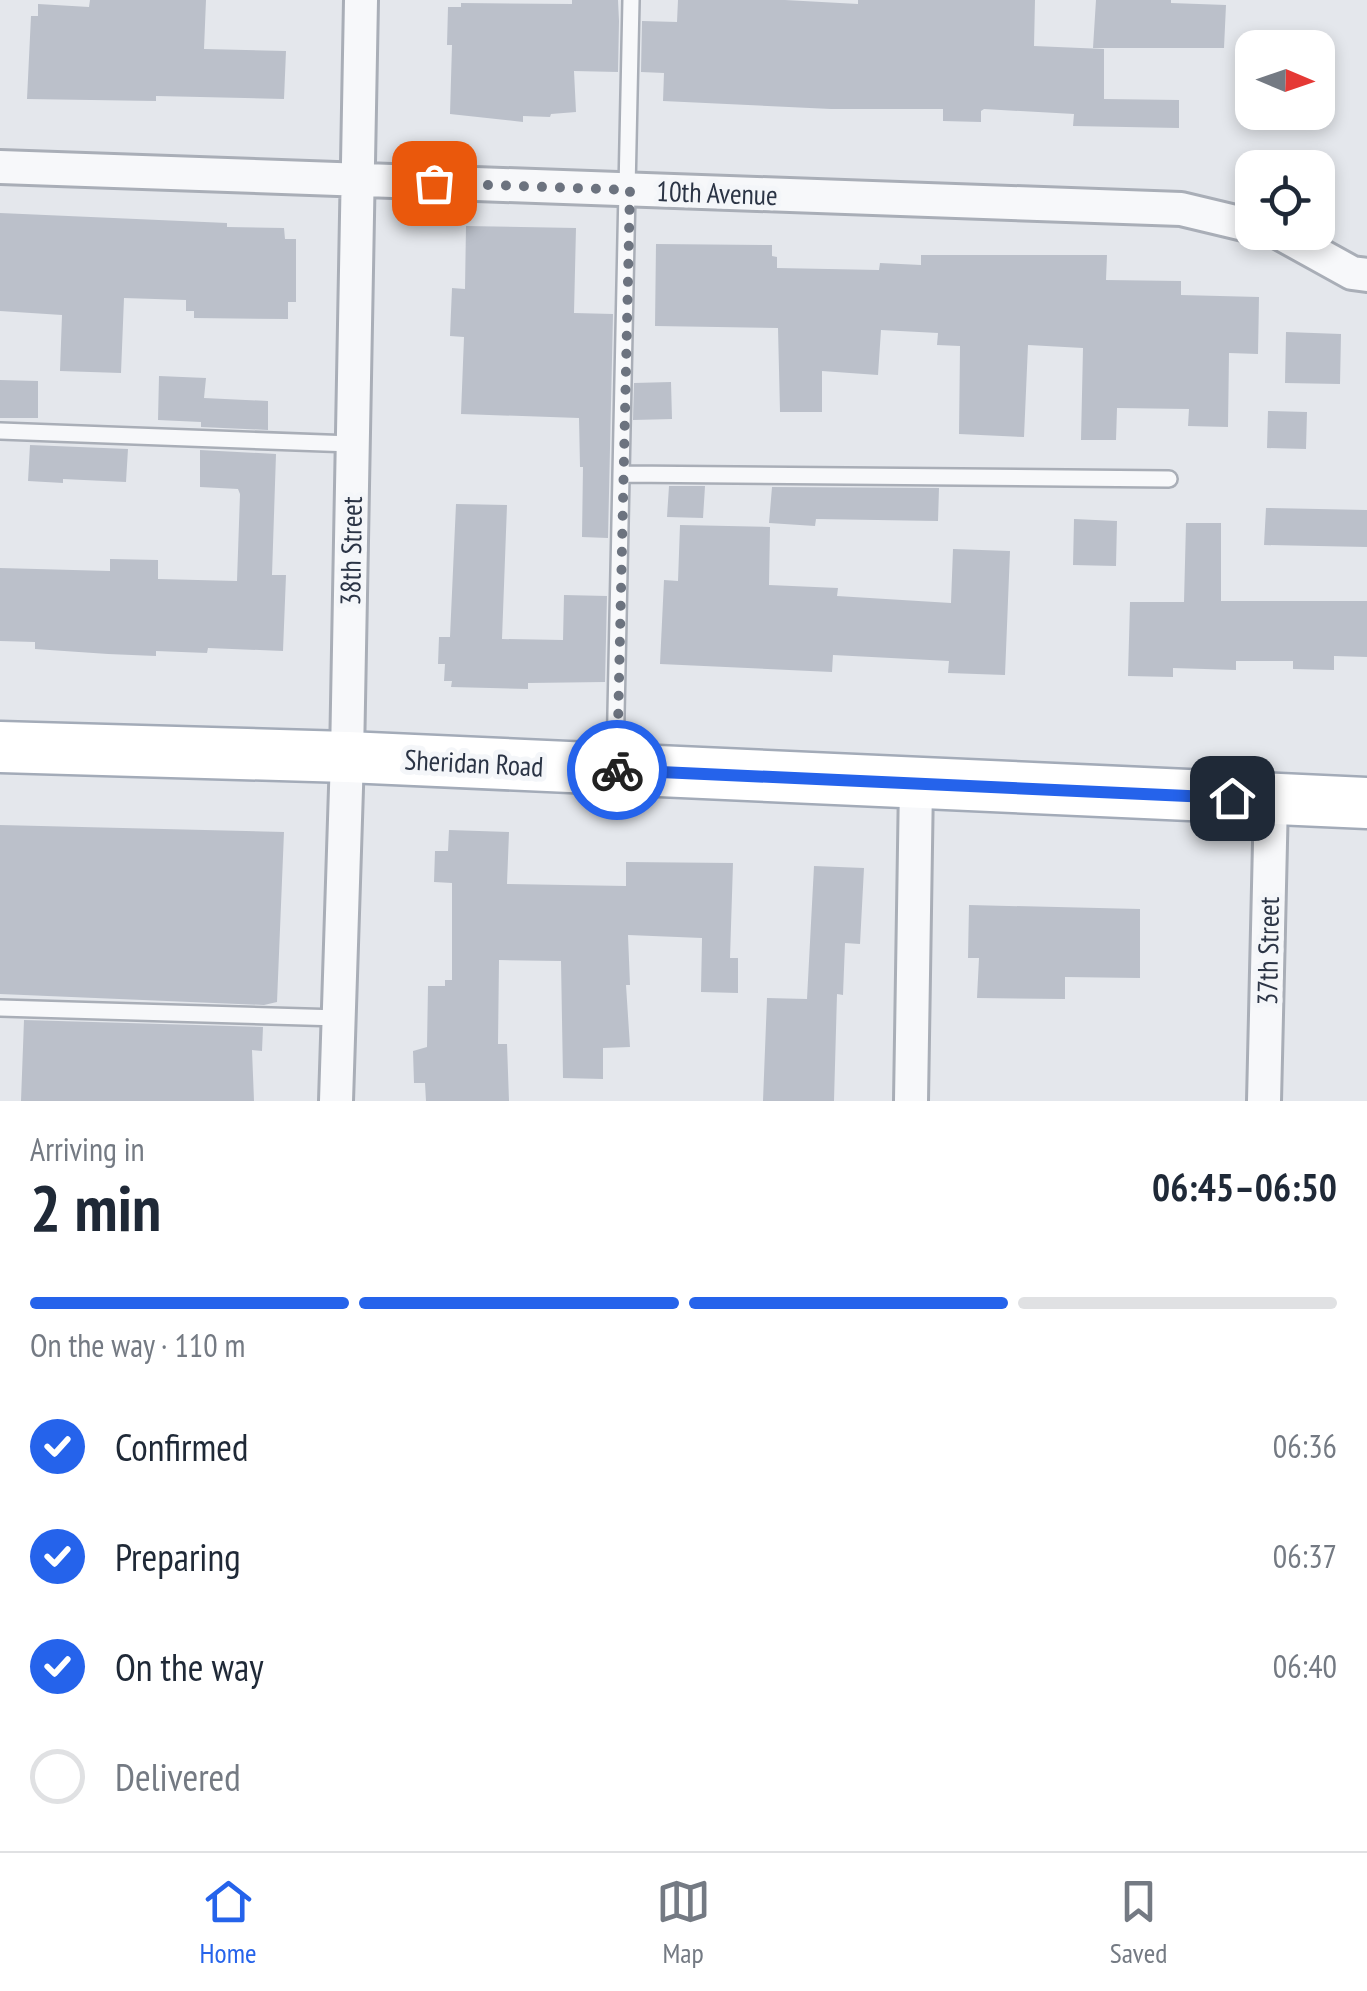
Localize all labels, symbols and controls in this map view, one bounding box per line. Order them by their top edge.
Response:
north arrow [1235,30,1335,130]
map controls [1235,30,1335,250]
pin [392,141,477,226]
button: locate [1235,150,1335,250]
icon: bag [407,156,462,211]
street label: 10th Avenue [656,172,778,213]
street label: 38th Street [331,496,370,606]
courier [567,720,667,820]
street label: Sheridan Road [404,740,544,785]
icon: bike [590,743,645,798]
pin [1190,756,1275,841]
icon: home [1205,771,1260,826]
street label: 37th Street [1248,896,1287,1006]
text: Arriving in [30,1128,145,1170]
text: 06:45–06:50 [1152,1162,1337,1211]
text: 2 min [30,1165,161,1249]
text: On the way · 110 m [30,1324,245,1366]
icon: check [30,1419,85,1474]
text: Confirmed [115,1422,248,1471]
text: 06:36 [1273,1425,1337,1467]
icon: check [30,1529,85,1584]
text: Preparing [115,1532,241,1581]
text: 06:37 [1273,1535,1337,1577]
icon: check [30,1639,85,1694]
text: On the way [115,1642,263,1691]
text: 06:40 [1273,1645,1337,1687]
text: Delivered [115,1752,241,1801]
tab: Home [200,1874,256,1971]
tab: Map [656,1874,711,1971]
tab: Saved [1110,1874,1167,1971]

